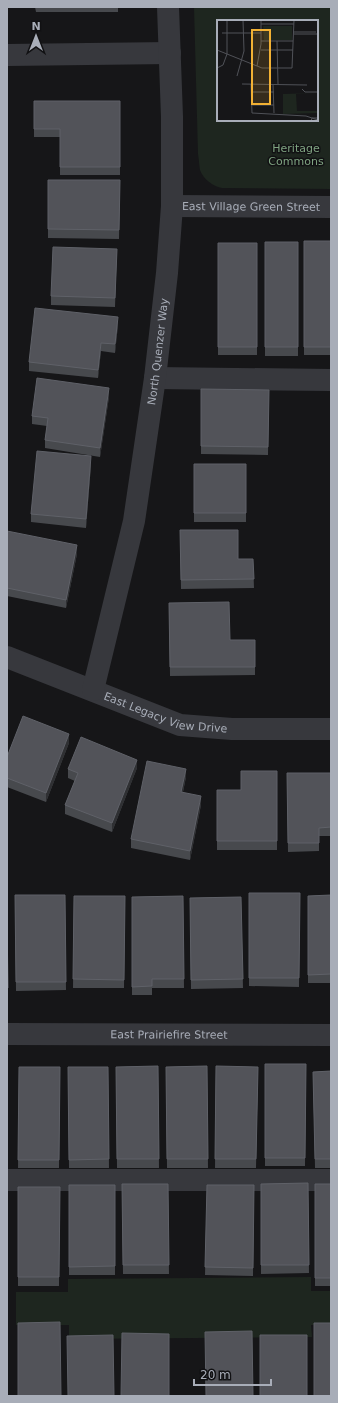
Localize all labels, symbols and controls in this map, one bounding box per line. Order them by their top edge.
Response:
north arrow [16,16,56,56]
text: N [31,20,41,33]
inset map [217,20,318,121]
park label: Heritage Commons [268,142,324,168]
street label: East Village Green Street [182,200,321,213]
street label: North Quenzer Way [145,297,171,406]
street label: East Legacy View Drive [102,689,228,735]
street label: East Prairiefire Street [110,1028,228,1041]
scale bar [194,1361,271,1387]
text: 20 m [200,1368,231,1382]

